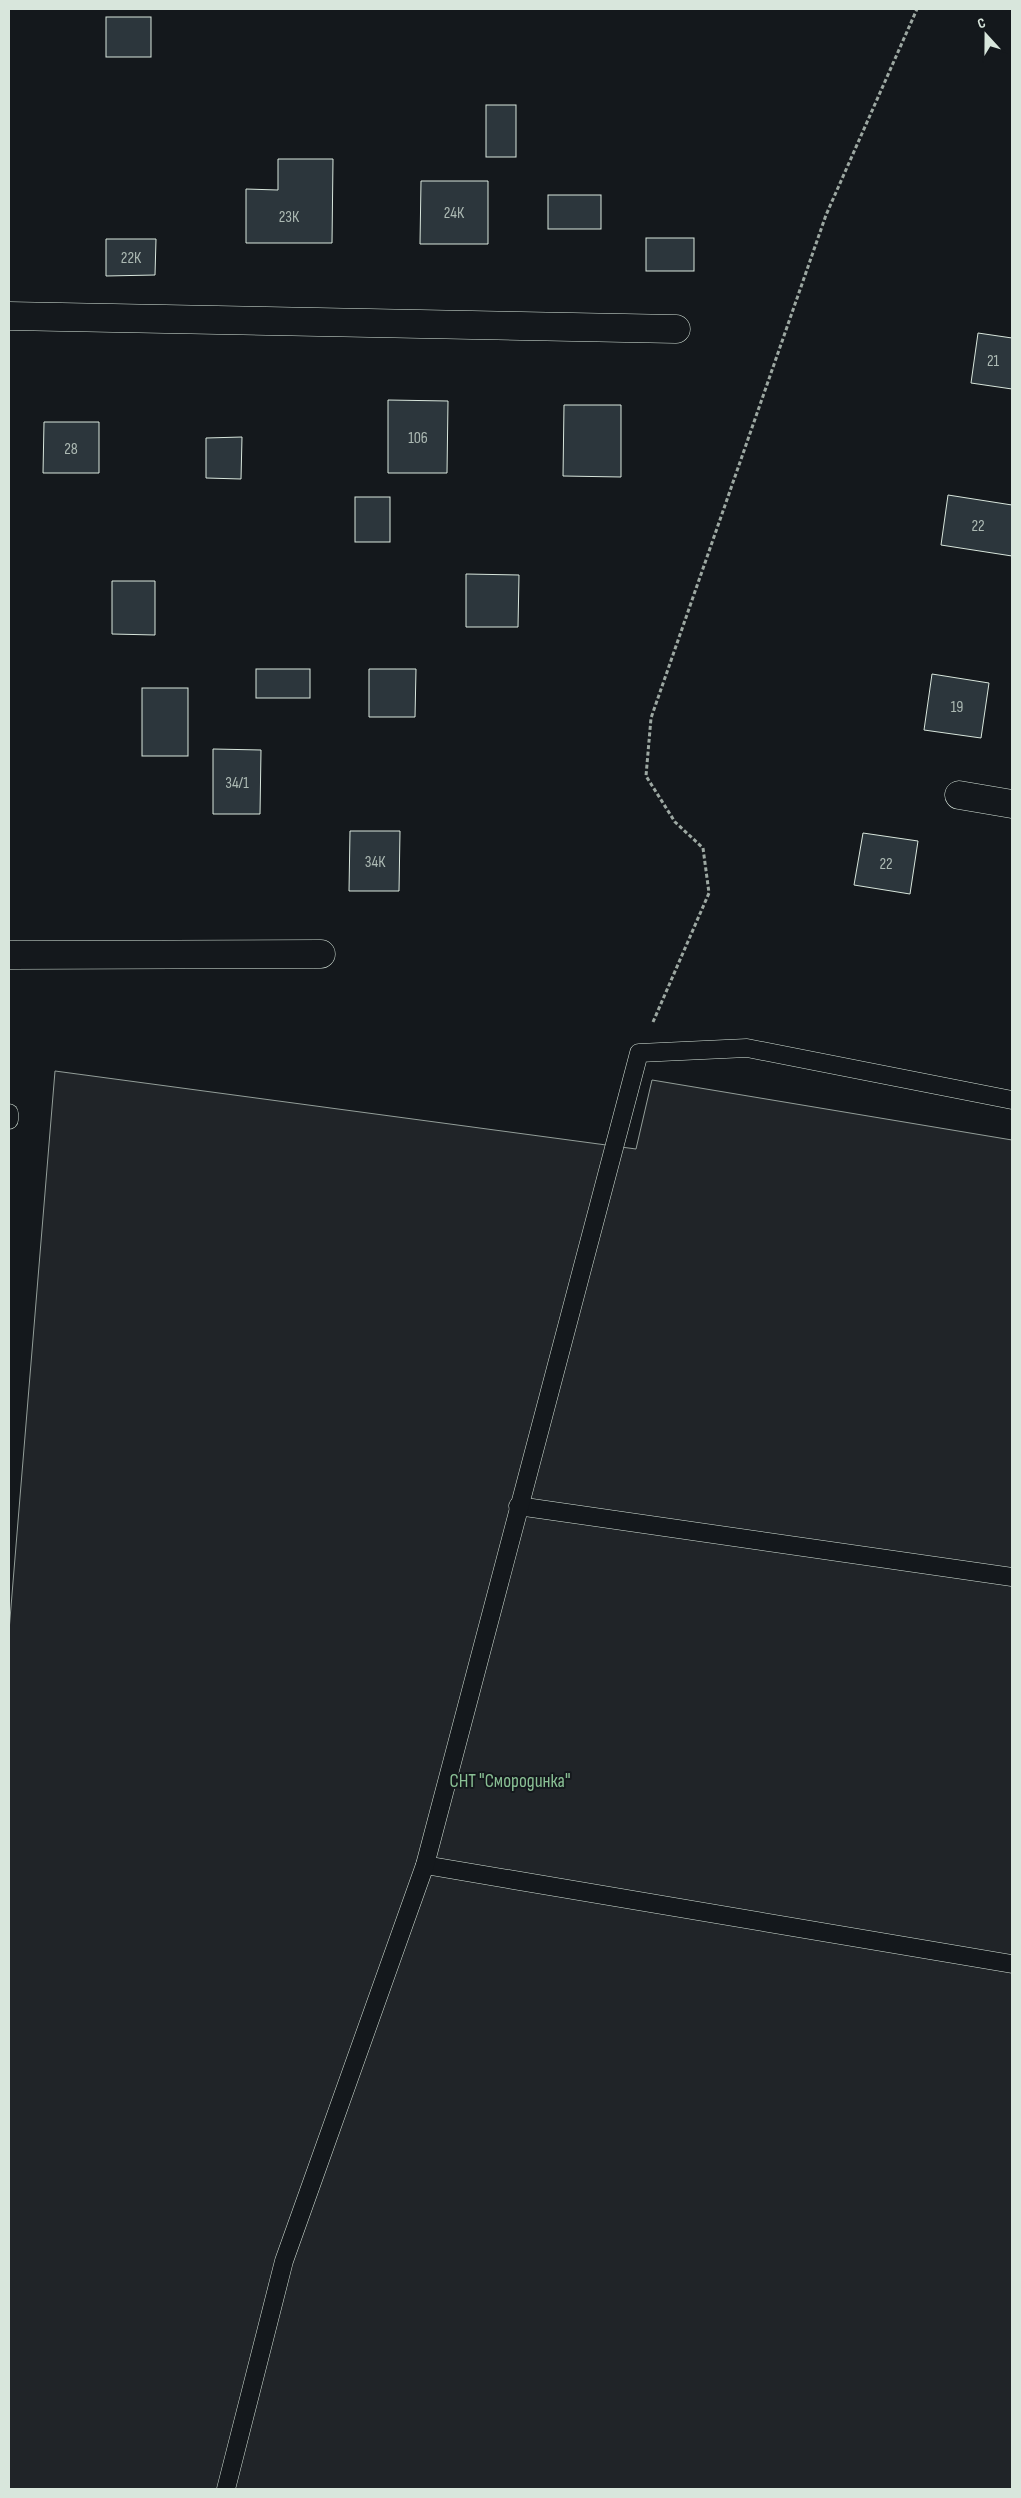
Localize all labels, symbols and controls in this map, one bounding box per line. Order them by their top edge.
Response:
north arrow [961,10,1011,60]
text: С [975,14,988,33]
house number: 24К [444,204,465,223]
house number: 23К [279,208,300,227]
house number: 22К [121,249,142,268]
house number: 21 [987,352,1000,371]
house number: 106 [408,429,428,448]
house number: 28 [64,440,78,459]
house number: 22 [971,517,985,536]
house number: 19 [951,698,963,717]
house number: 34/1 [225,774,249,793]
house number: 34К [365,853,386,872]
house number: 22 [879,855,893,874]
park label: СНТ "Смородинка" [450,1770,570,1793]

